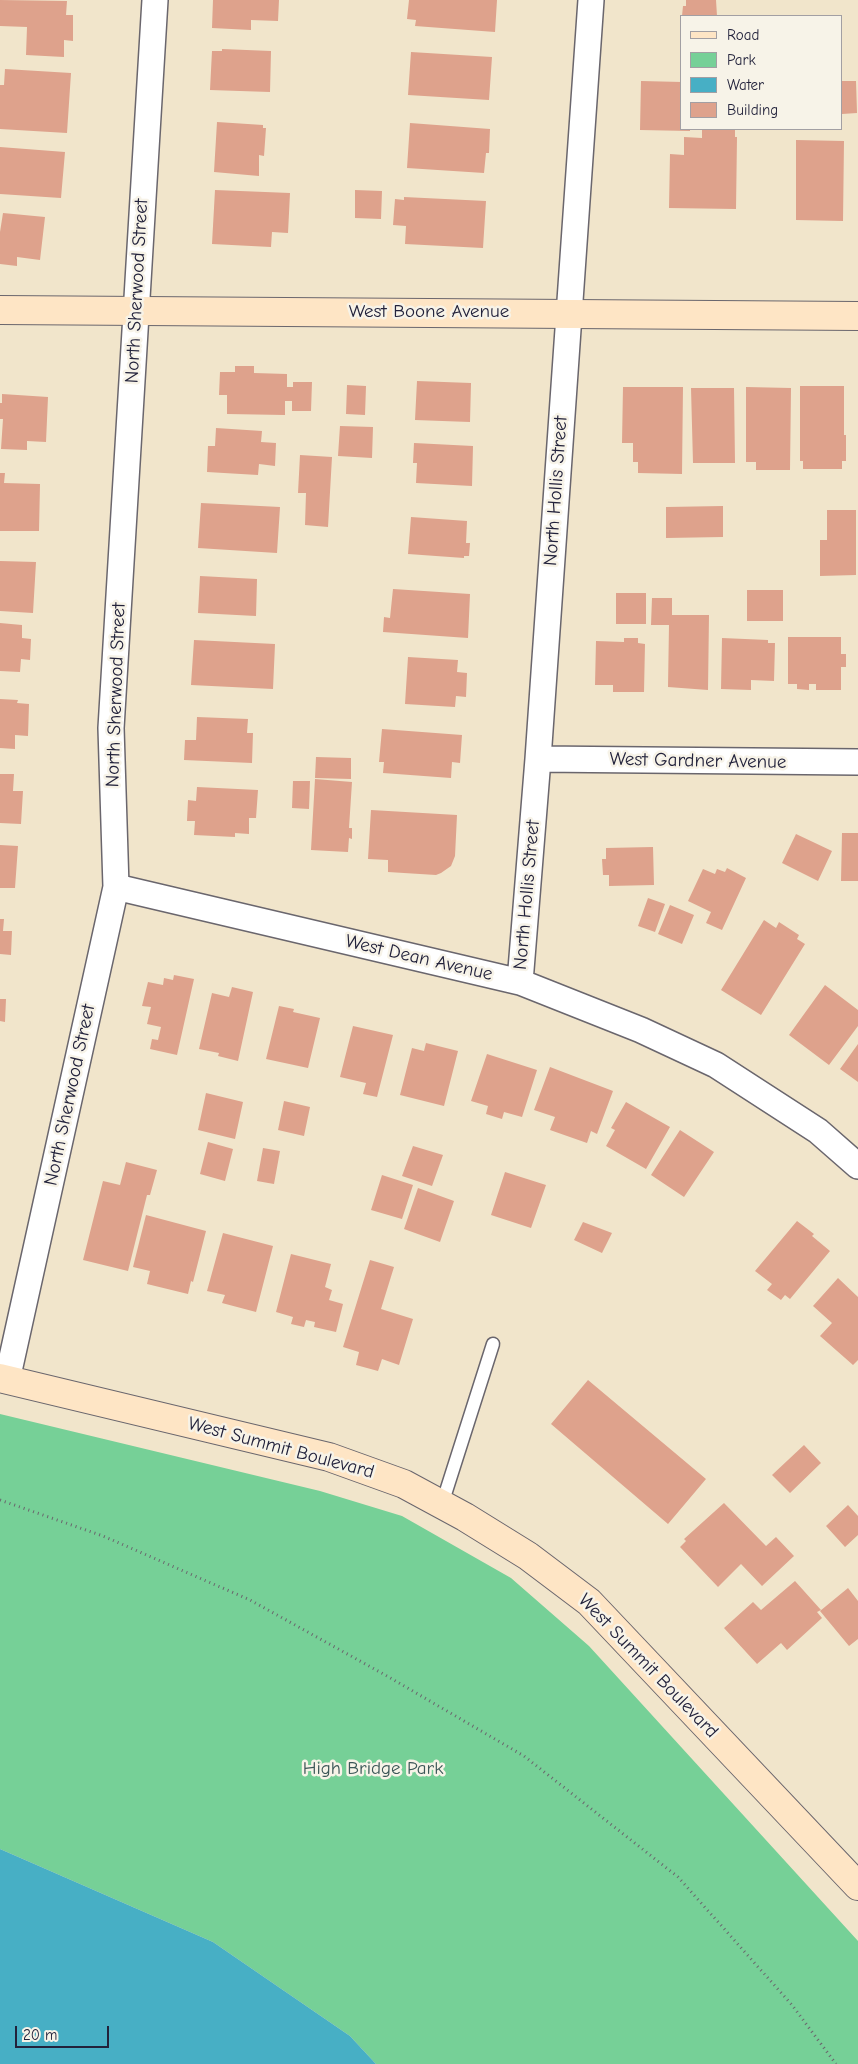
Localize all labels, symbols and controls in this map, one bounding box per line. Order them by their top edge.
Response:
legend [680,15,843,130]
text: Road [727,26,759,44]
text: Park [727,51,756,69]
text: Water [727,76,764,94]
text: Building [727,101,778,119]
street label: North Sherwood Street [121,198,153,384]
street label: West Boone Avenue [349,301,509,323]
street label: North Hollis Street [539,415,573,567]
street label: North Sherwood Street [101,602,131,788]
street label: West Gardner Avenue [610,748,786,774]
street label: North Hollis Street [509,819,545,971]
street label: West Dean Avenue [343,930,495,986]
street label: North Sherwood Street [40,1002,100,1188]
street label: West Summit Boulevard [185,1412,377,1484]
street label: West Summit Boulevard [573,1589,723,1743]
park label: High Bridge Park [303,1758,443,1780]
scale bar [18,2016,111,2048]
text: 20 m [23,2026,57,2044]

